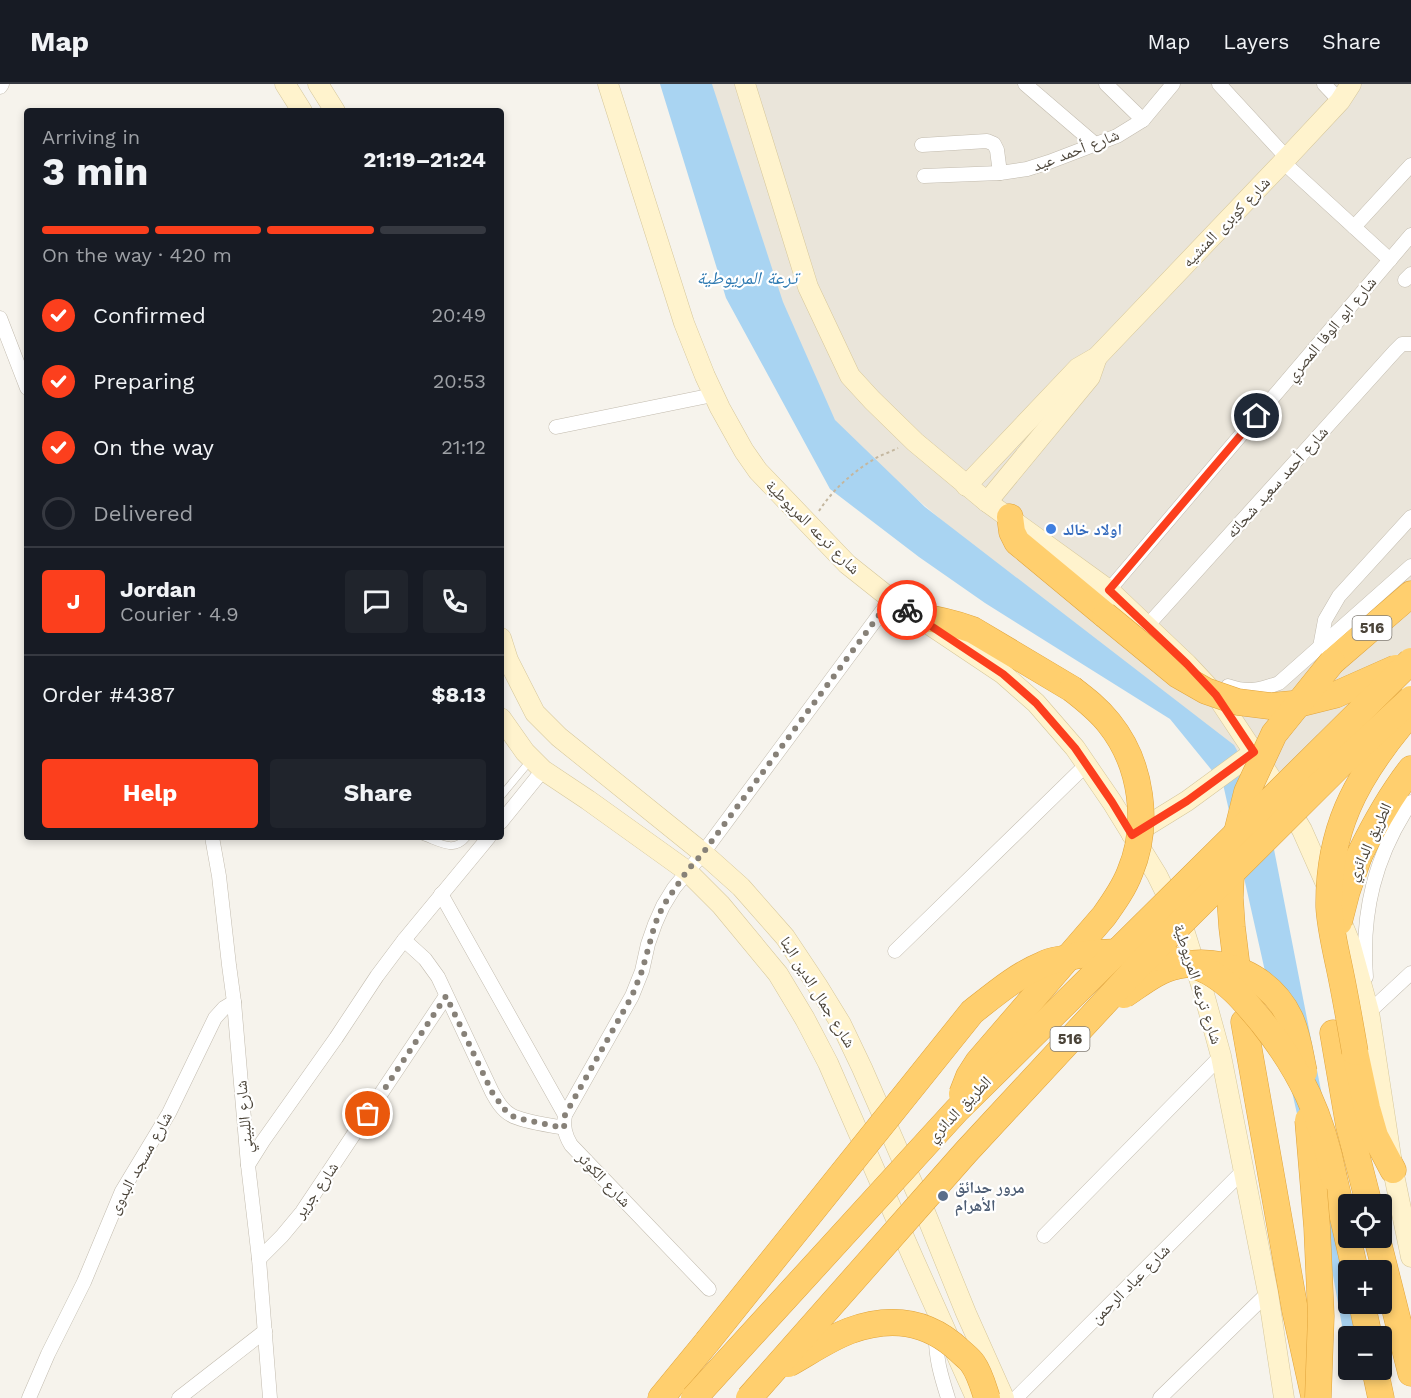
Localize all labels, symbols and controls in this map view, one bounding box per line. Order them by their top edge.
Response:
text: Map [30,25,89,58]
text: Map [1147,29,1190,54]
text: Layers [1223,29,1289,54]
text: Share [1322,29,1381,54]
text: Arriving in [42,125,140,149]
street label: شارع أحمد عيد [1030,125,1122,176]
text: 21:19–21:24 [363,147,486,172]
text: 3 min [42,149,149,194]
street label: شارع كوبرى المنشيه [1178,173,1275,272]
text: On the way · 420 m [42,243,232,267]
water label: ترعة المريوطية [697,267,801,288]
street label: شارع ابو الوفا المصري [1282,273,1383,387]
icon: check [42,299,75,332]
text: Confirmed [93,303,206,328]
text: 20:49 [431,303,486,327]
icon: check [42,365,75,398]
text: Preparing [93,369,194,394]
text: 20:53 [433,369,486,393]
pin [1231,390,1282,441]
icon: home [1240,399,1273,432]
street label: شارع أحمد سعيد شحاته [1222,422,1333,542]
icon: check [42,431,75,464]
text: On the way [93,435,214,460]
text: 21:12 [441,435,486,459]
street label: شارع ترعه المريوطية [761,476,864,579]
text: Delivered [93,501,193,526]
place label: اولاد خالد [1063,520,1122,539]
marker: اولاد خالد [1044,522,1058,536]
button: chat [345,570,408,633]
button: phone [423,570,486,633]
text: Jordan [120,577,196,602]
courier [877,580,937,640]
text: J [67,589,80,614]
icon: bike [891,594,924,627]
text: Courier · 4.9 [120,602,239,626]
road number: 516 [1352,616,1392,640]
text: Order #4387 [42,682,175,707]
text: $8.13 [431,682,486,707]
button: Help [42,759,258,828]
button: Share [270,759,486,828]
street label: الطريق الدائري [1343,800,1398,886]
street label: شارع ترعه المريوطية [1169,921,1226,1047]
street label: شارع جمال الدين البنا [775,933,860,1052]
road number: 516 [1050,1027,1090,1051]
street label: الطريق الدائري [923,1072,997,1148]
street label: شارع اللبيني [231,1079,260,1154]
pin [342,1088,393,1139]
icon: bag [351,1097,384,1130]
street label: شارع مسجد البدوى [104,1108,177,1218]
street label: شارع الكوثر [571,1147,635,1211]
street label: شارع جرير [289,1158,343,1223]
place label: مرور حدائق الأهرام [955,1178,1025,1217]
marker: مرور حدائق الأهرام [936,1189,950,1203]
map controls [1338,1194,1392,1380]
button: locate [1338,1194,1392,1248]
street label: شارع عباد الرحمن [1086,1240,1174,1328]
button: + [1338,1260,1392,1314]
button: − [1338,1326,1392,1380]

